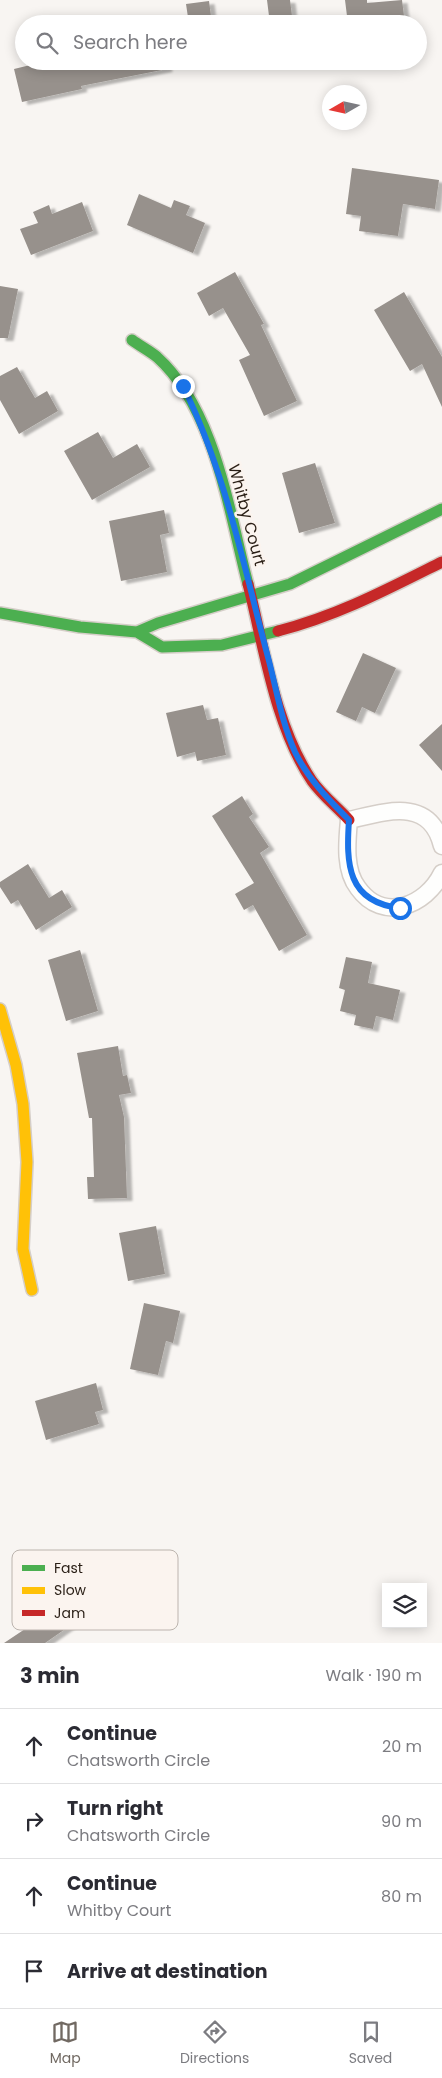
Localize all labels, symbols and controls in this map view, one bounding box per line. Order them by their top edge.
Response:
search box [15,15,427,70]
icon: search [33,29,61,57]
text: Search here [73,29,187,56]
north arrow [322,85,367,130]
route end [172,375,195,398]
street label: Whitby Court [222,462,272,569]
route start [389,897,412,920]
legend [12,1550,178,1630]
text: Fast [54,1558,83,1578]
text: Slow [54,1580,87,1600]
map controls [382,1583,427,1628]
button: layers [382,1583,427,1628]
text: Jam [54,1603,85,1623]
text: 3 min [20,1661,80,1690]
text: Walk · 190 m [325,1664,422,1687]
text: Continue [67,1720,157,1747]
icon: ahead [20,1732,48,1760]
text: 20 m [382,1735,422,1758]
text: Chatsworth Circle [67,1749,210,1772]
text: Turn right [67,1795,163,1822]
icon: right [20,1807,48,1835]
text: 90 m [381,1810,422,1833]
text: Chatsworth Circle [67,1824,210,1847]
text: Continue [67,1870,157,1897]
icon: ahead [20,1882,48,1910]
text: 80 m [381,1885,422,1908]
text: Whitby Court [67,1899,171,1922]
icon: arrive [20,1957,48,1985]
text: Arrive at destination [67,1958,268,1985]
tab: Map [50,2018,81,2069]
tab: Directions [180,2018,249,2069]
tab: Saved [349,2018,392,2069]

